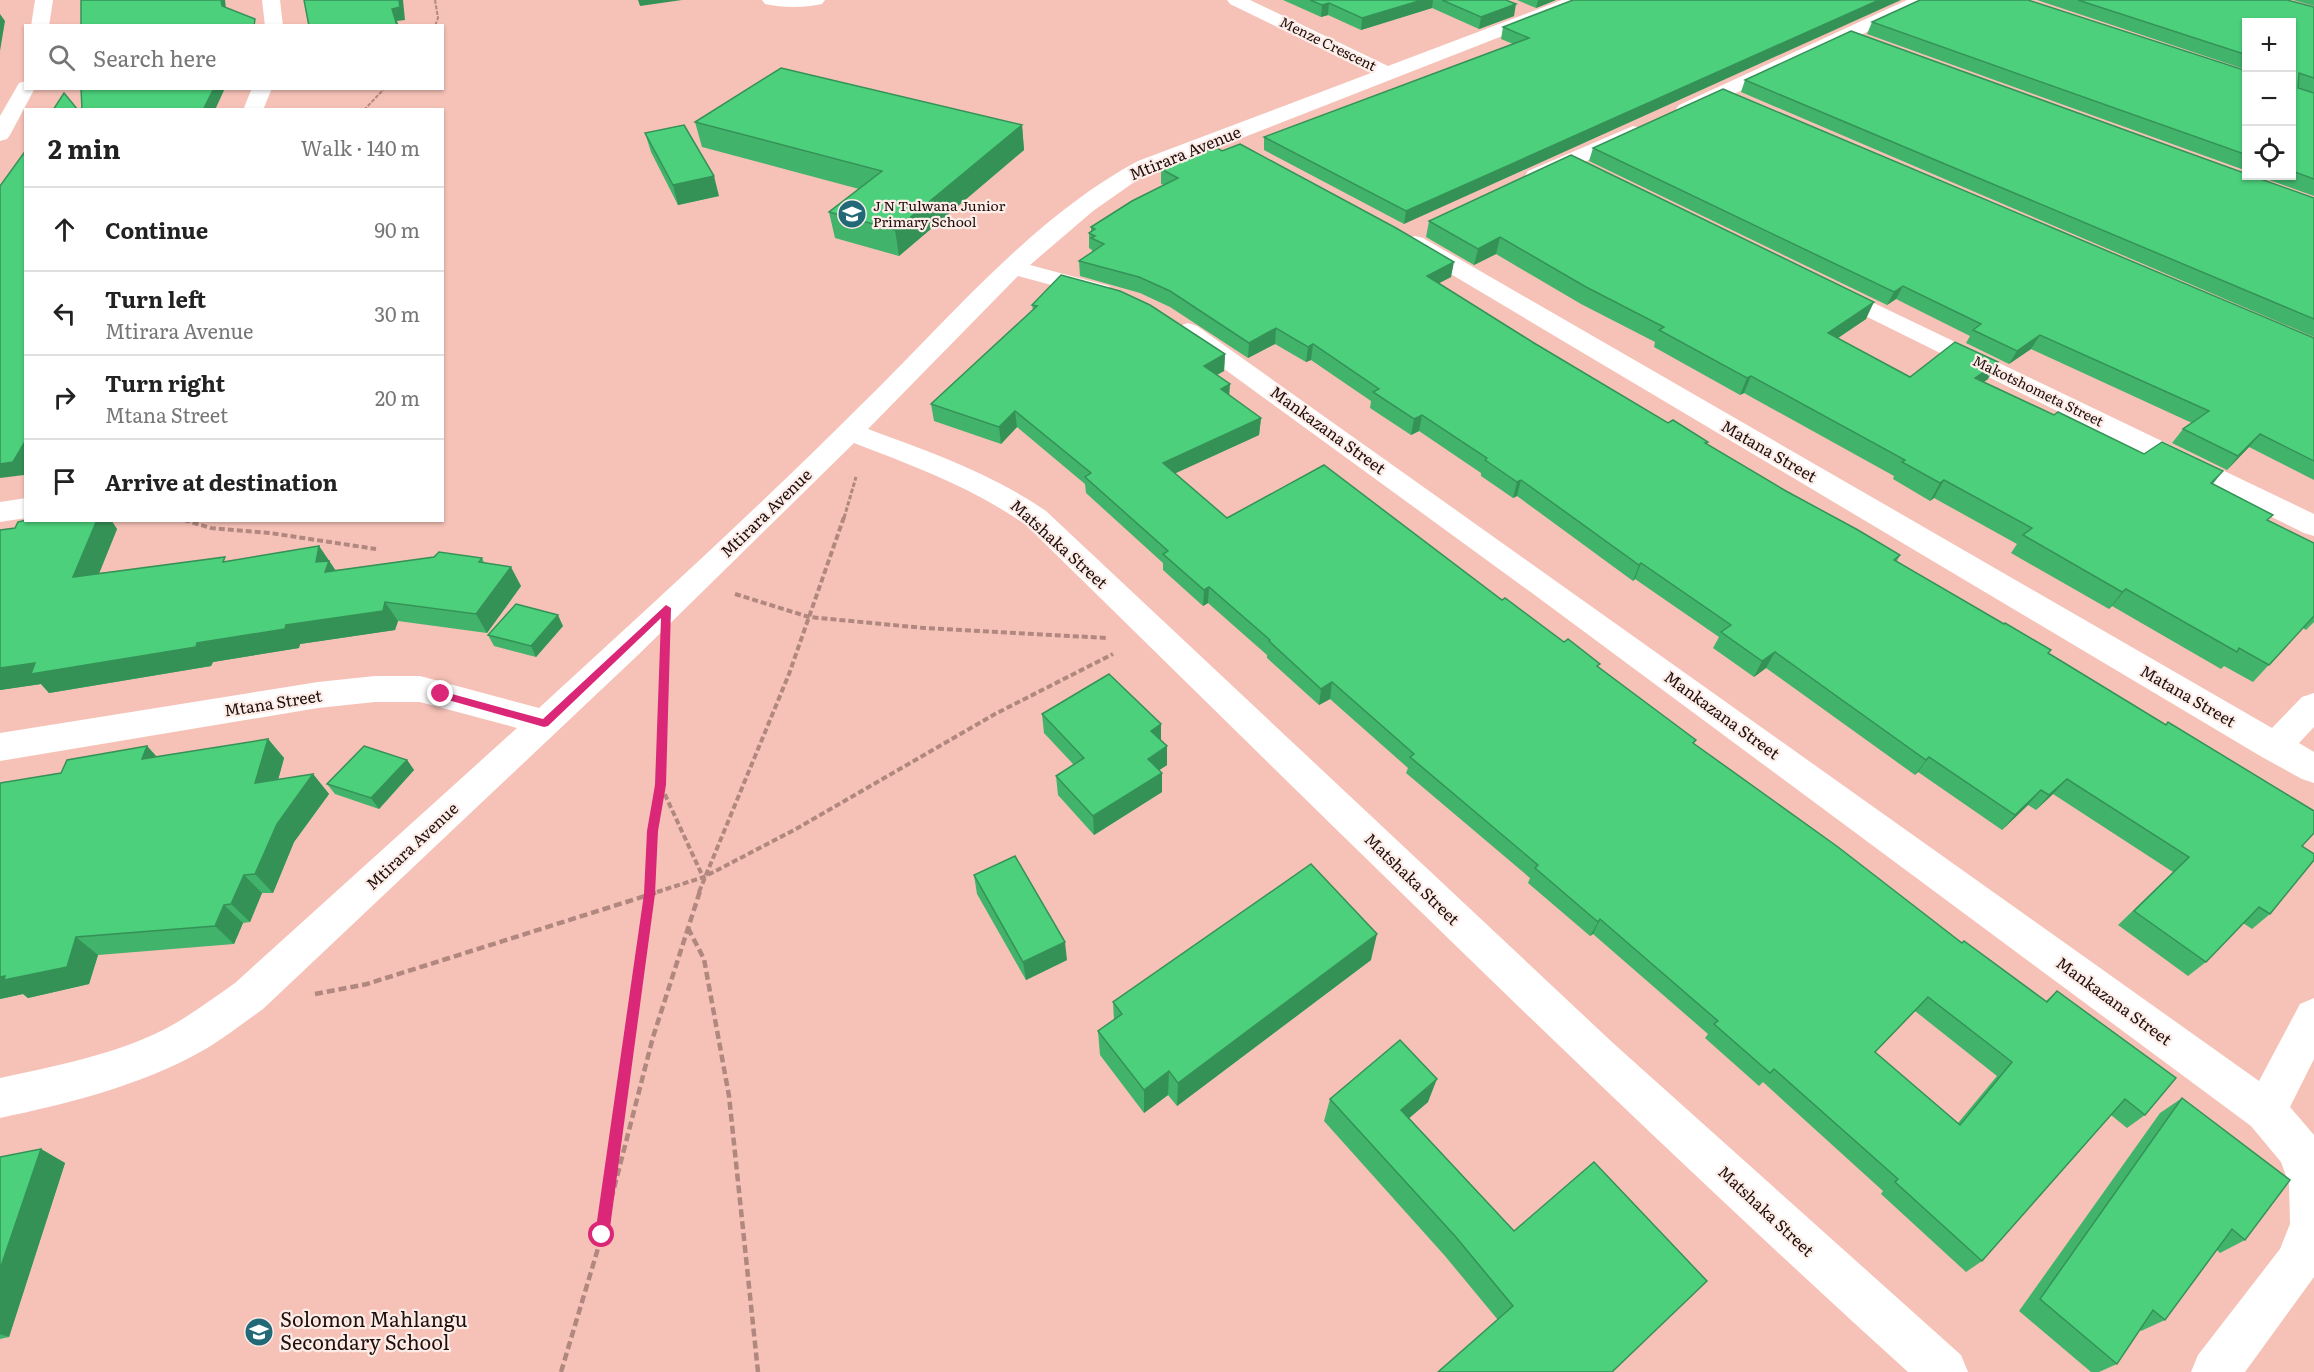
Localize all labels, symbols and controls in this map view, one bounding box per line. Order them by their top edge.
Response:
street label: Menze Crescent [1277,11,1380,75]
map controls [2242,18,2296,180]
button: + [2242,18,2296,72]
search box [24,24,444,90]
icon: search [45,41,78,74]
text: Search here [93,41,216,74]
button: − [2242,72,2296,126]
street label: Mtirara Avenue [1125,119,1244,185]
button: locate [2242,126,2296,180]
text: 2 min [48,128,121,167]
text: Walk · 140 m [301,132,420,162]
place label: J N Tulwana Junior Primary School [873,195,1006,231]
school or university icon: J N Tulwana Junior Primary School [836,198,868,230]
icon: ahead [48,213,81,246]
text: Continue [105,213,208,246]
text: 90 m [375,214,420,244]
text: Turn left [105,282,206,315]
icon: left [48,297,81,330]
text: 30 m [374,298,420,328]
text: Mtirara Avenue [105,315,254,345]
street label: Makotshometa Street [1970,350,2107,431]
text: Turn right [105,366,225,399]
street label: Mankazana Street [1266,379,1392,480]
icon: right [48,381,81,414]
text: 20 m [375,382,420,412]
text: Mtana Street [105,399,228,429]
street label: Matana Street [1717,413,1822,487]
street label: Mtirara Avenue [714,462,816,562]
icon: arrive [48,465,81,498]
text: Arrive at destination [105,465,338,498]
street label: Matshaka Street [1006,493,1114,594]
street label: Matana Street [2136,658,2241,732]
street label: Mankazana Street [1660,664,1786,765]
route end [427,680,453,706]
street label: Mtana Street [222,682,324,722]
street label: Mtirara Avenue [360,796,463,895]
street label: Matshaka Street [1360,827,1466,930]
street label: Mankazana Street [2052,950,2178,1051]
street label: Matshaka Street [1713,1159,1821,1262]
route start [588,1221,614,1247]
place label: Solomon Mahlangu Secondary School [280,1303,468,1356]
school or university icon: Solomon Mahlangu Secondary School [243,1316,275,1348]

